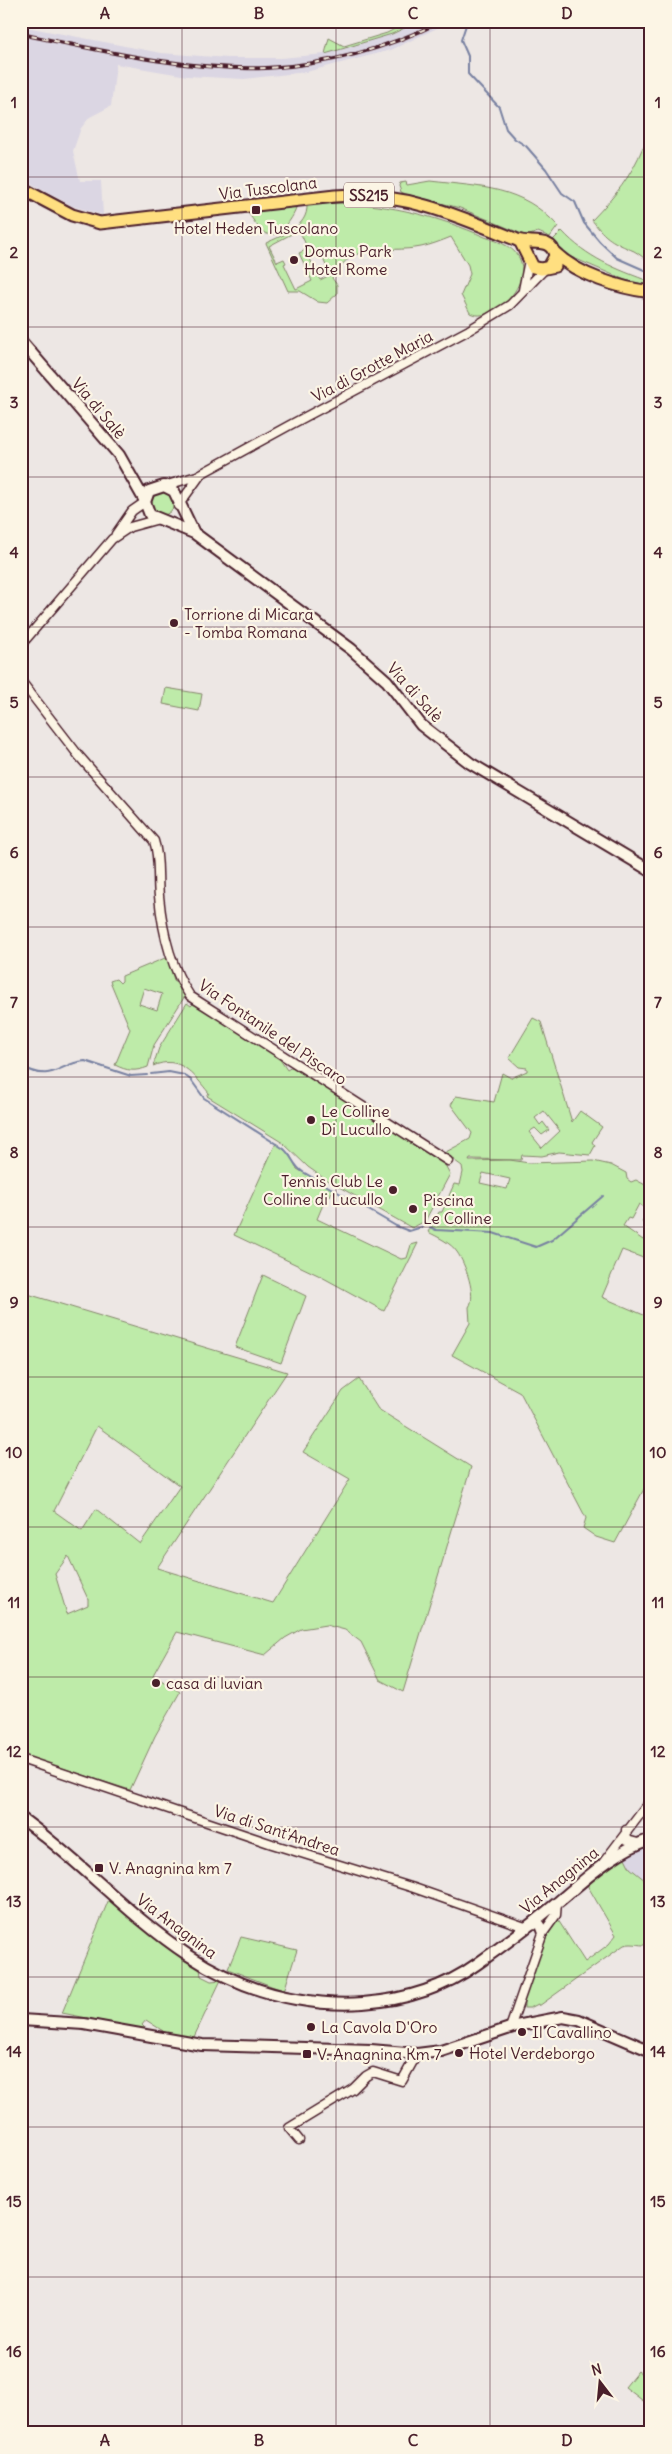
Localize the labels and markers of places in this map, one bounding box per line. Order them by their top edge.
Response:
marker: Hotel Heden Tuscolano [250,204,262,216]
place label: Hotel Heden Tuscolano [174,218,338,238]
place label: Domus Park Hotel Rome [304,241,392,279]
marker: Domus Park Hotel Rome [288,254,300,266]
place label: Torrione di Micara - Tomba Romana [184,604,314,642]
marker: Torrione di Micara - Tomba Romana [168,617,180,629]
place label: Le Colline Di Lucullo [321,1101,391,1139]
marker: Le Colline Di Lucullo [305,1114,317,1126]
place label: Tennis Club Le Colline di Lucullo [263,1171,383,1209]
marker: Tennis Club Le Colline di Lucullo [387,1184,399,1196]
place label: Piscina Le Colline [423,1190,492,1228]
marker: Piscina Le Colline [407,1203,419,1215]
place label: casa di luvian [166,1673,263,1693]
marker: casa di luvian [150,1677,162,1689]
place label: V. Anagnina km 7 [109,1858,232,1878]
marker: V. Anagnina km 7 [93,1862,105,1874]
place label: La Cavola D'Oro [321,2017,438,2037]
marker: La Cavola D'Oro [305,2021,317,2033]
place label: Il Cavallino [532,2022,612,2042]
marker: Il Cavallino [516,2026,528,2038]
place label: Hotel Verdeborgo [469,2043,595,2063]
place label: V. Anagnina Km 7 [317,2044,442,2064]
marker: Hotel Verdeborgo [453,2047,465,2059]
marker: V. Anagnina Km 7 [301,2048,313,2060]

